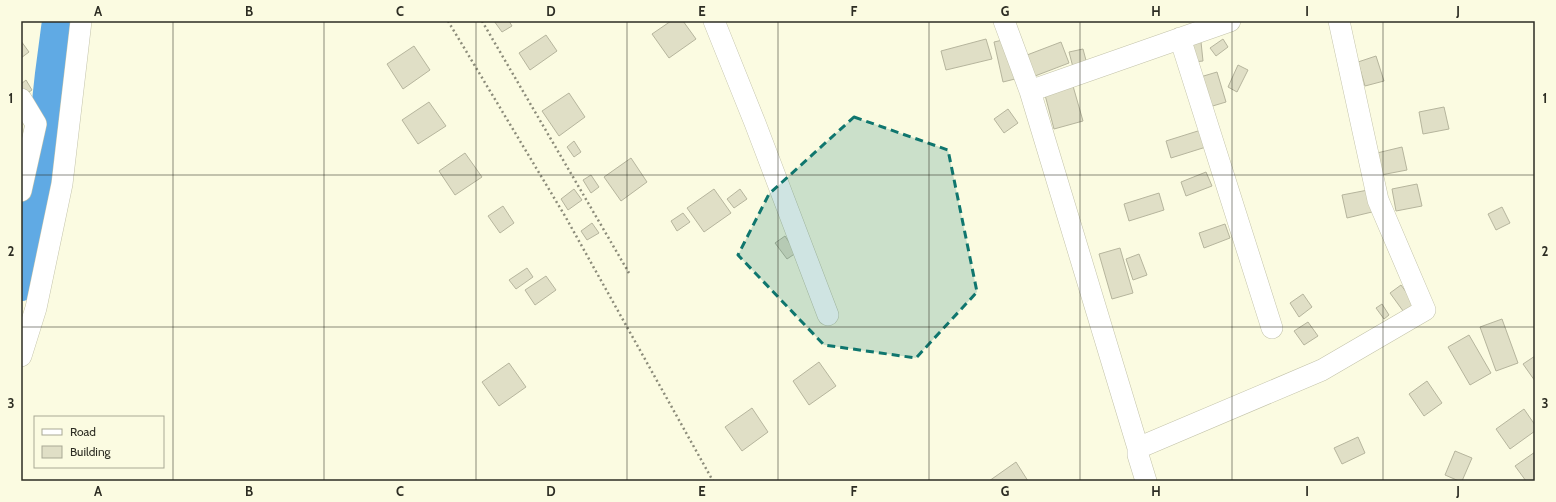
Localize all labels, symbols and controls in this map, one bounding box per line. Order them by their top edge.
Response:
text: A [94,3,103,19]
text: B [245,3,253,19]
text: C [396,3,404,19]
text: D [546,3,556,19]
text: E [698,3,706,19]
text: F [851,3,858,19]
text: G [1001,3,1010,19]
text: H [1151,3,1161,19]
text: I [1305,3,1309,19]
text: J [1455,3,1460,19]
text: 1 [9,90,13,106]
text: 1 [1543,90,1547,106]
text: 2 [8,243,15,259]
text: 2 [1542,243,1549,259]
text: 3 [7,395,15,411]
text: 3 [1541,395,1549,411]
legend [34,416,164,468]
text: Road [70,424,96,439]
text: Building [70,444,112,459]
text: A [94,483,103,499]
text: B [245,483,253,499]
text: C [396,483,404,499]
text: D [546,483,556,499]
text: E [698,483,706,499]
text: F [851,483,858,499]
text: G [1001,483,1010,499]
text: H [1151,483,1161,499]
text: I [1305,483,1309,499]
text: J [1455,483,1460,499]

